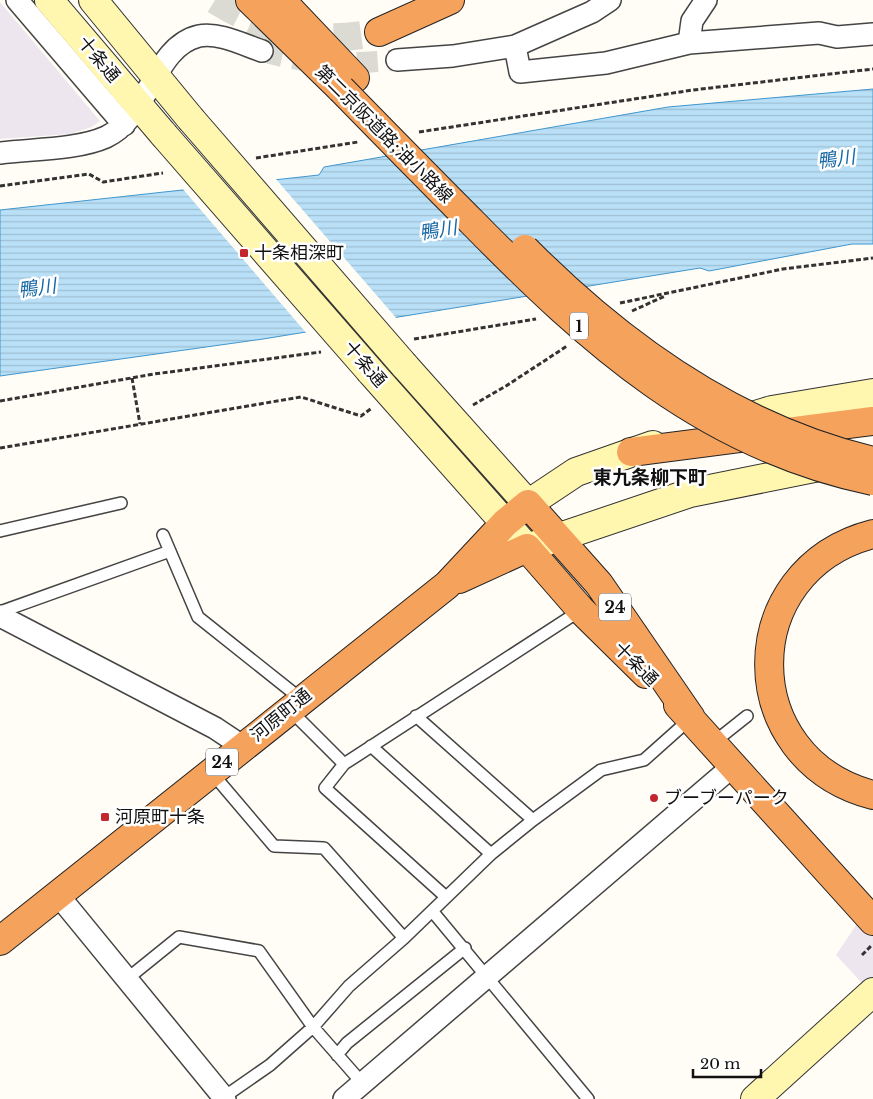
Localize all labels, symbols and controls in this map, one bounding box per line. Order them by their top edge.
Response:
street label: 十条通 [73,31,125,87]
street label: 第二京阪道路;油小路線 [311,61,457,207]
water label: 鴨川 [816,145,858,173]
water label: 鴨川 [417,215,461,244]
place label: 十条相深町 [254,242,344,264]
marker: 十条相深町 [238,247,250,259]
water label: 鴨川 [17,274,59,302]
road number: 1 [570,312,588,340]
street label: 十条通 [339,336,391,392]
district label: 東九条柳下町 [593,466,707,489]
road number: 24 [599,594,631,620]
street label: 十条通 [609,637,663,691]
street label: 河原町通 [246,684,316,746]
road number: 24 [206,749,238,776]
place label: ブーブーパーク [664,787,789,809]
marker: ブーブーパーク [648,792,660,804]
place label: 河原町十条 [115,806,205,828]
marker: 河原町十条 [99,811,111,823]
scale bar [693,1046,760,1078]
text: 20 m [700,1054,740,1073]

